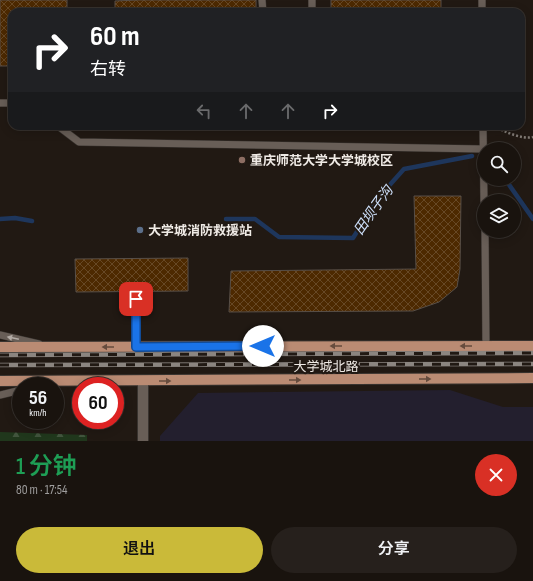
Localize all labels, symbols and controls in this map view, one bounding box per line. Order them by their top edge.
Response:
text: 60 m [90,20,139,53]
icon: right [24,24,76,76]
text: 右转 [90,59,126,80]
icon: left [193,100,215,122]
icon: ahead [235,100,257,122]
icon: ahead [277,100,299,122]
icon: right [319,100,341,122]
map controls [477,142,521,238]
button: search [477,142,521,186]
place label: 重庆师范大学大学城校区 [250,153,393,169]
marker: 重庆师范大学大学城校区 [237,155,247,165]
water label: 田坝子沟 [350,181,398,238]
button: layers [477,194,521,238]
place label: 大学城消防救援站 [148,223,252,239]
marker: 大学城消防救援站 [135,225,145,235]
pin [119,282,153,316]
icon: arrive [125,288,147,310]
position arrow [242,325,284,367]
one-way arrow [7,335,19,341]
one-way arrow [329,343,342,349]
one-way arrow [459,343,472,349]
one-way arrow [101,344,114,350]
street label: 大学城北路 [293,359,359,375]
one-way arrow [419,375,431,382]
one-way arrow [289,376,301,383]
speed limit sign: 60 [72,377,124,429]
one-way arrow [159,377,171,384]
text: 56 [29,386,47,410]
text: km/h [29,407,47,419]
text: 1 分钟 [16,452,77,481]
button: close [475,454,517,496]
text: 80 m · 17:54 [16,482,67,498]
button: 退出 [16,527,263,573]
button: 分享 [271,527,517,573]

